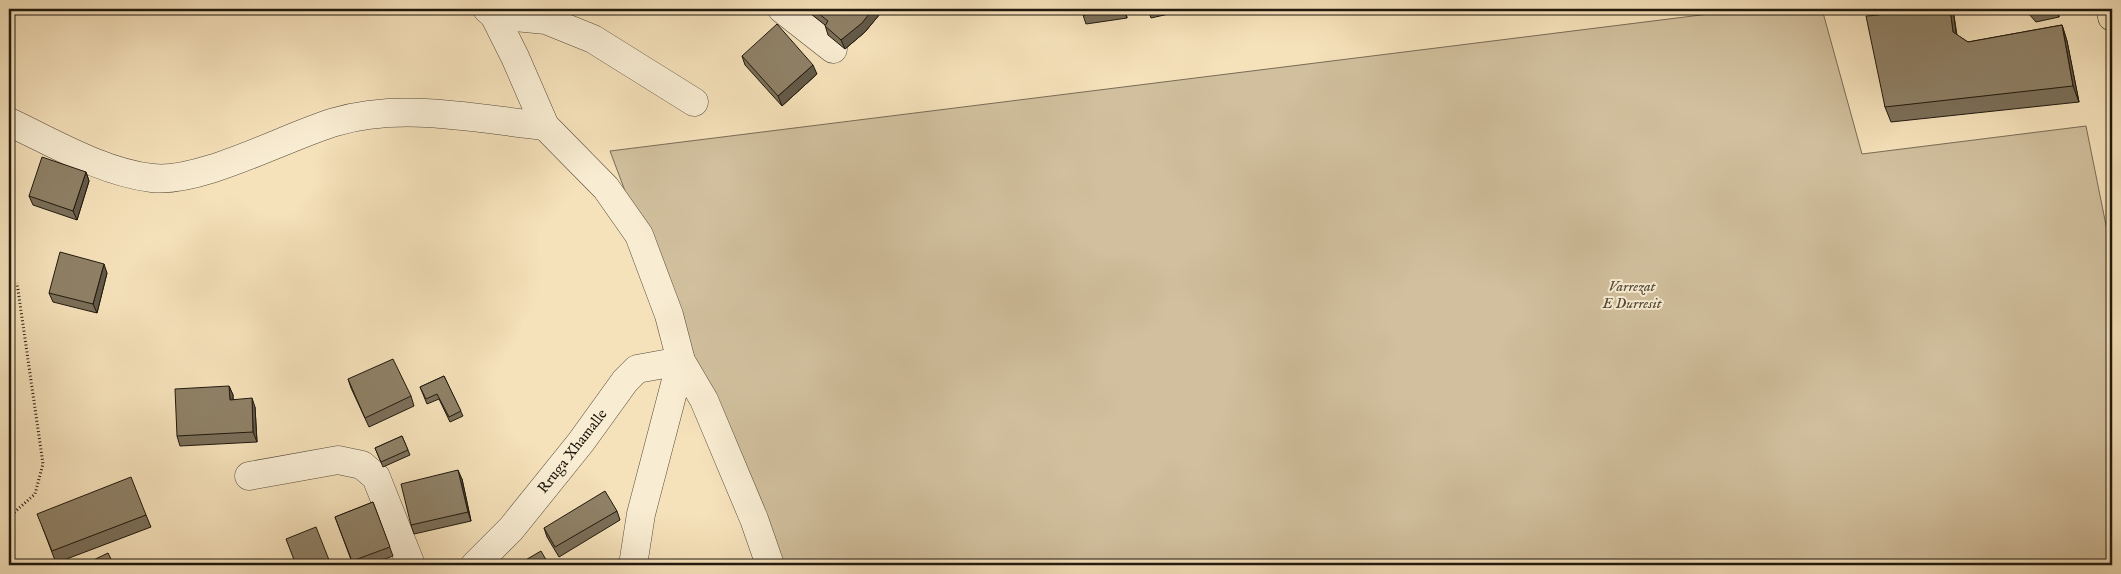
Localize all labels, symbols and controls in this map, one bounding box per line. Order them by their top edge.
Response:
park label: Varrezat E Durresit [1601,277,1663,313]
street label: Rruga Xhamalle [533,405,611,497]

